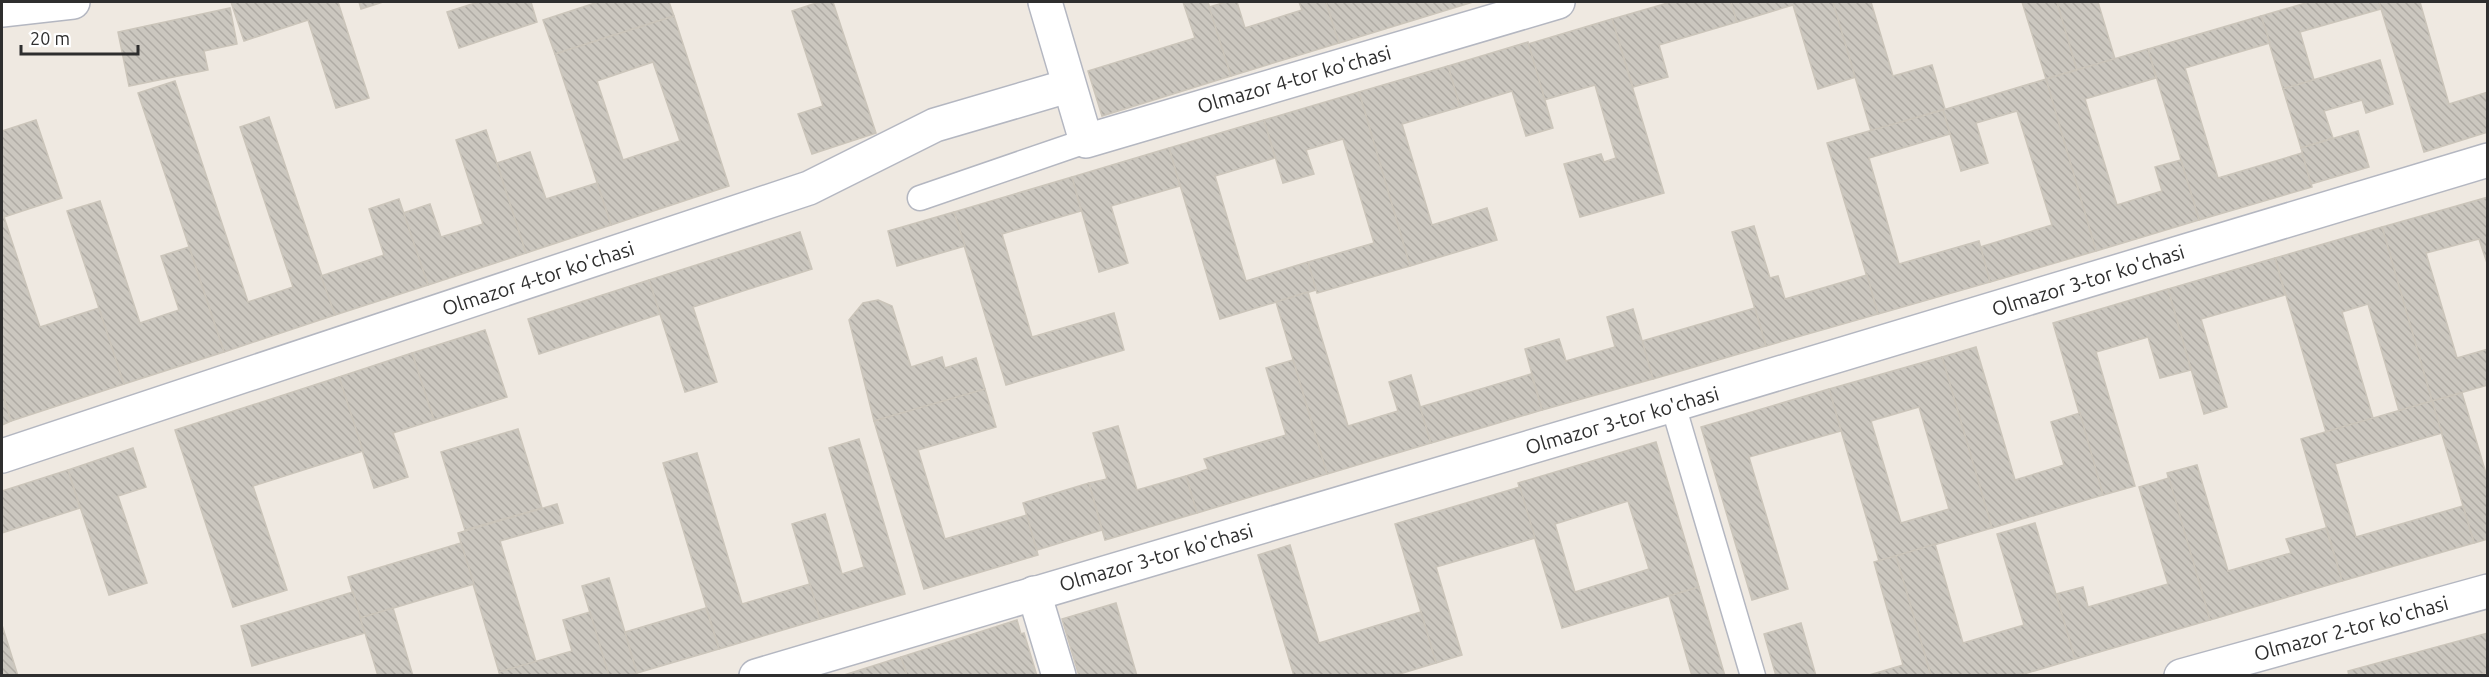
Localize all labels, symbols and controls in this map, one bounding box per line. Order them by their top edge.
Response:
scale bar [21,18,138,56]
text: 20 m [30,28,70,48]
street label: Olmazor 4-tor ko'chasi [1195,40,1393,118]
street label: Olmazor 4-tor ko'chasi [439,236,637,320]
street label: Olmazor 3-tor ko'chasi [1989,240,2187,320]
street label: Olmazor 3-tor ko'chasi [1523,381,1721,459]
street label: Olmazor 3-tor ko'chasi [1057,518,1255,596]
street label: Olmazor 2-tor ko'chasi [2251,591,2451,665]

